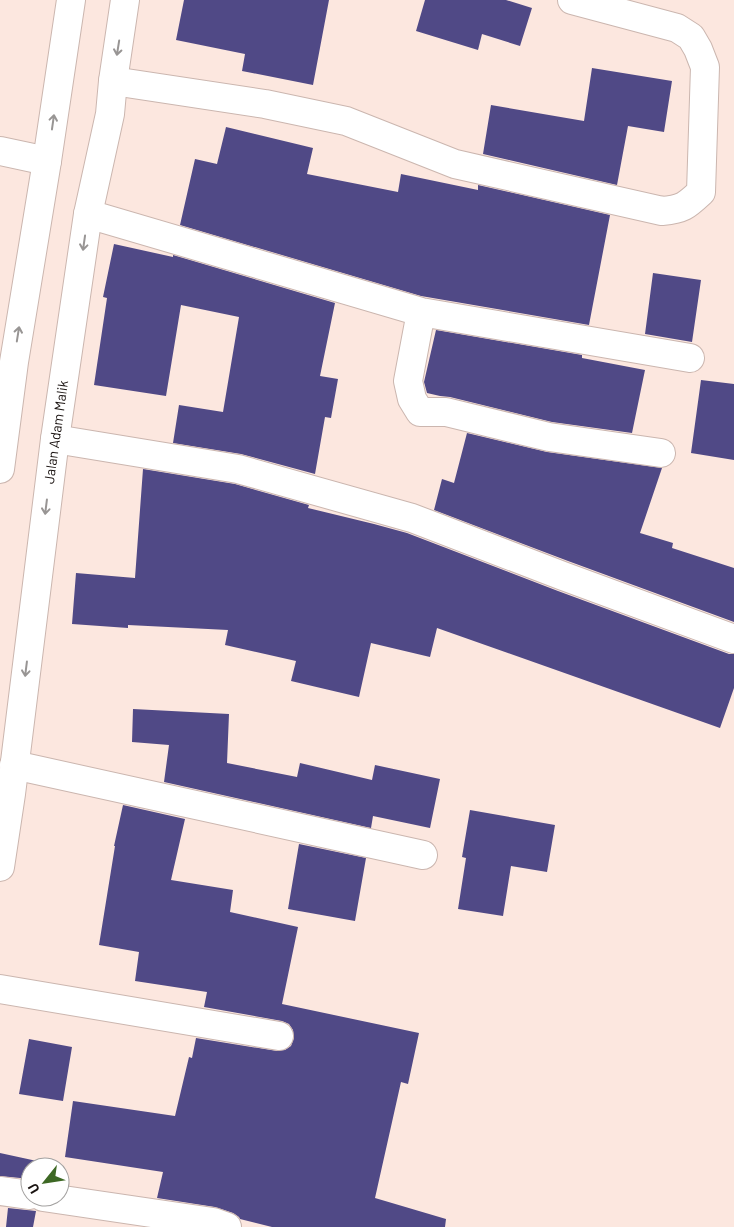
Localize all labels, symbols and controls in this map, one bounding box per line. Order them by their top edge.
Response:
one-way arrow [112,40,122,56]
one-way arrow [48,114,58,130]
one-way arrow [78,234,88,250]
one-way arrow [14,327,24,343]
street label: Jalan Adam Malik [40,379,71,485]
one-way arrow [41,499,51,515]
one-way arrow [21,660,31,676]
north arrow [20,1157,70,1207]
text: U [24,1181,43,1197]

